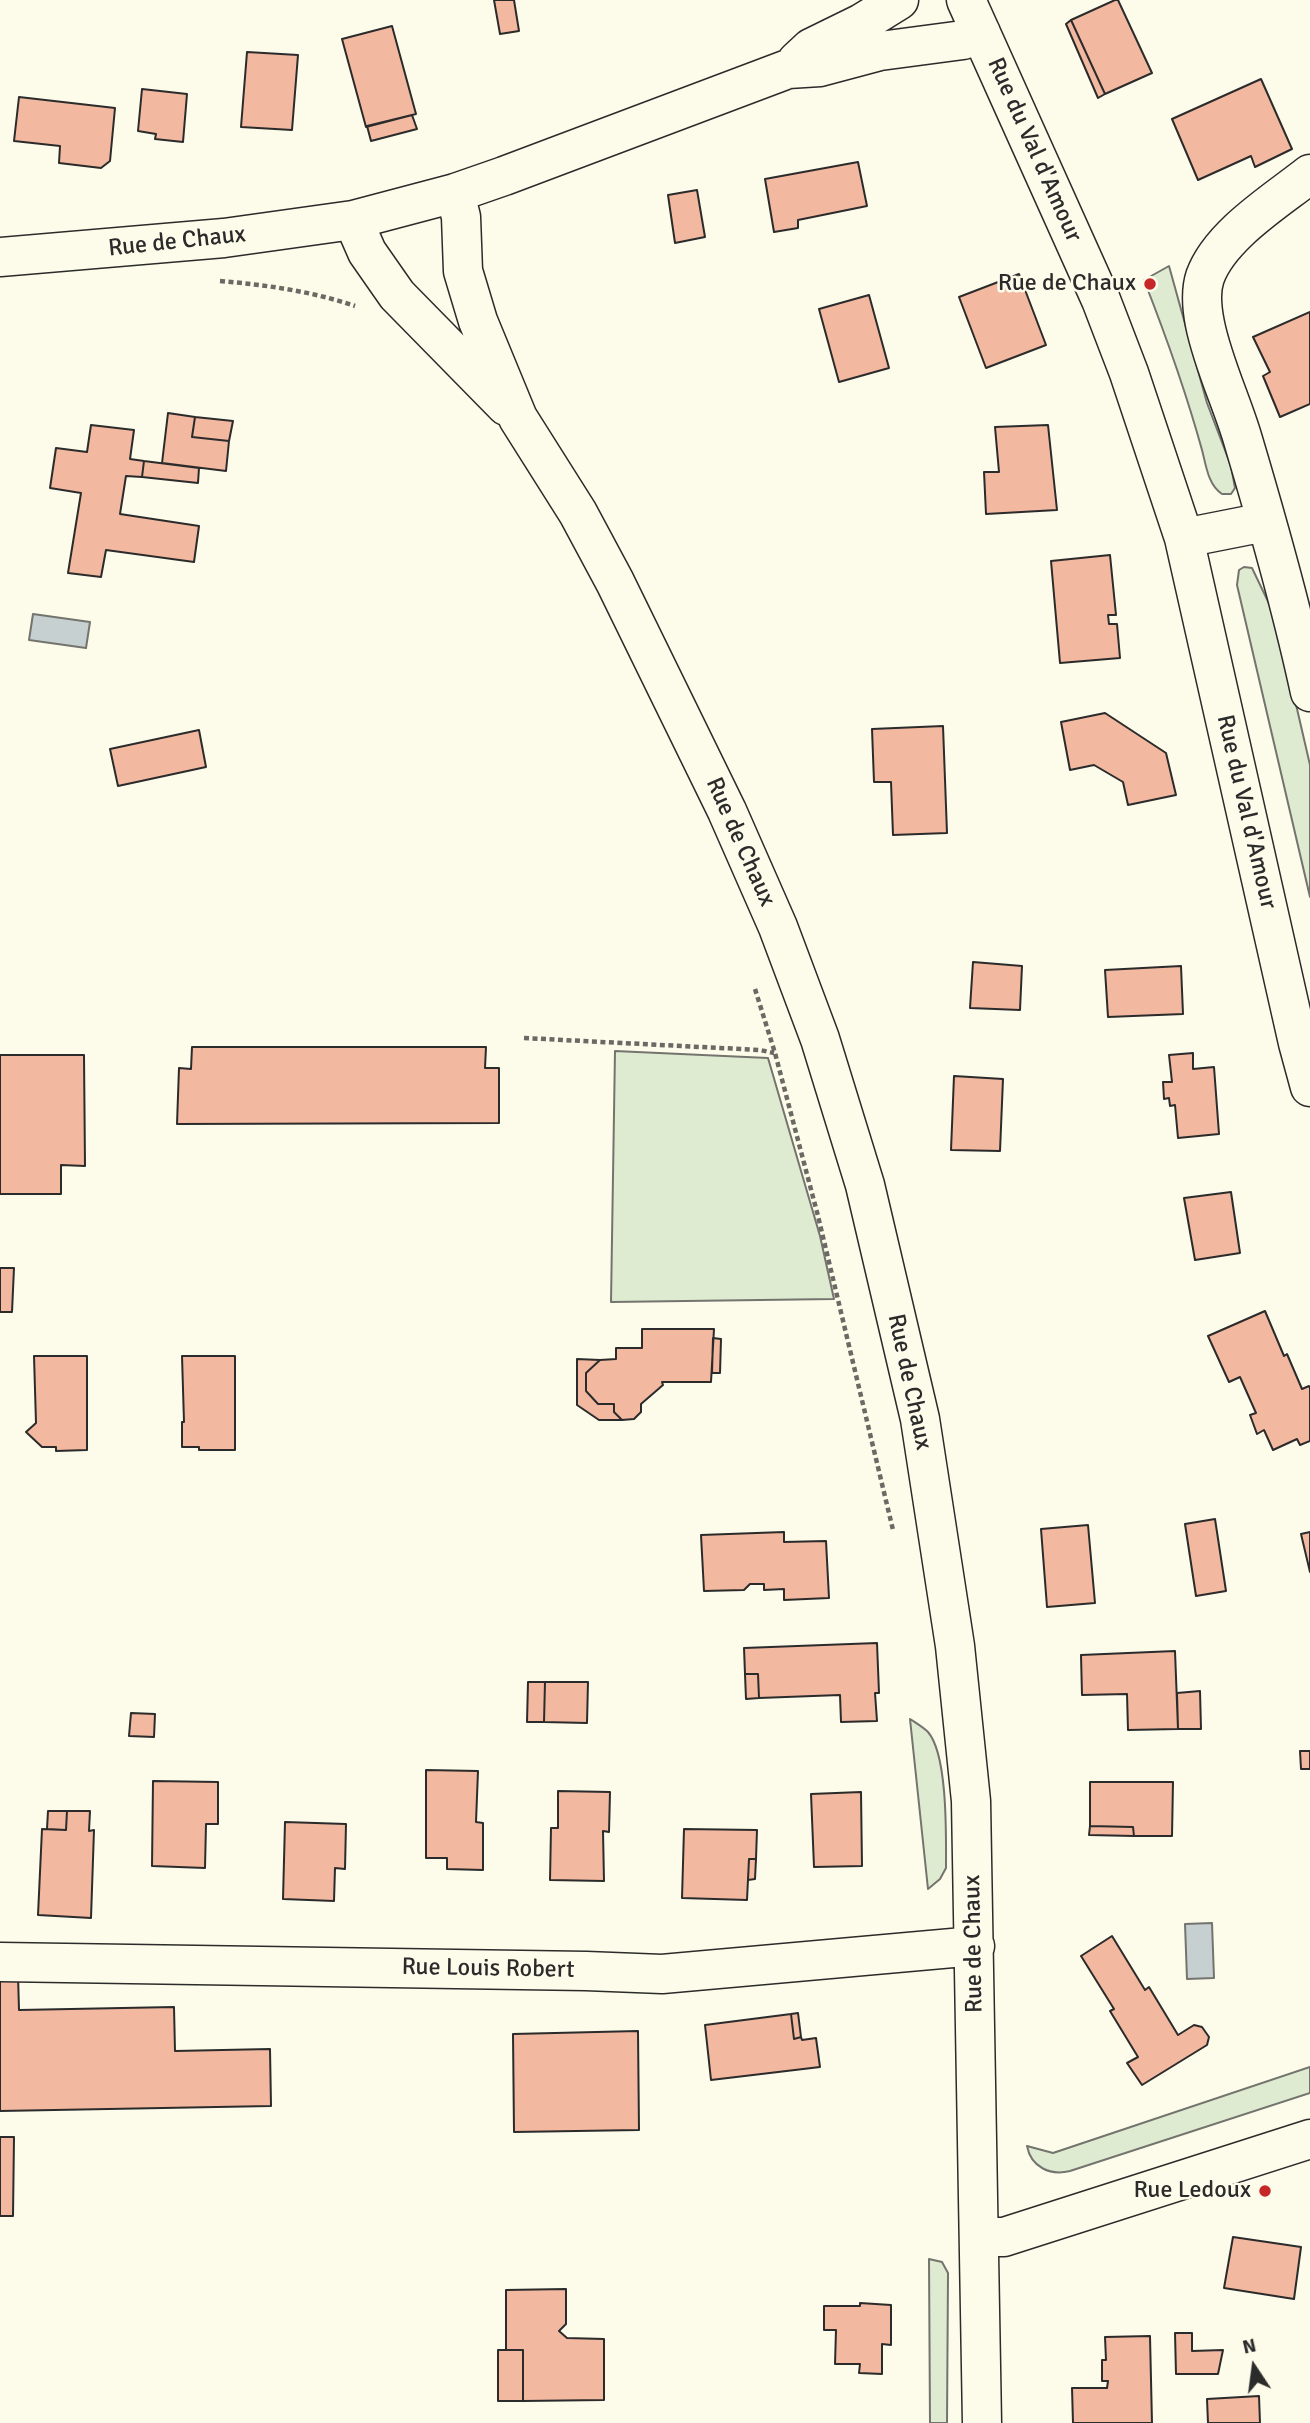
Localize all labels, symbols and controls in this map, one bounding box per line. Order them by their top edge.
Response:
street label: Rue du Val d'Amour [980,53,1088,247]
street label: Rue de Chaux [107,220,247,264]
place label: Rue de Chaux [998,270,1136,298]
marker: Rue de Chaux [1142,276,1158,292]
street label: Rue du Val d'Amour [1210,712,1282,912]
street label: Rue de Chaux [699,773,781,911]
street label: Rue de Chaux [881,1311,937,1453]
street label: Rue de Chaux [958,1875,990,2013]
street label: Rue Louis Robert [401,1953,575,1985]
place label: Rue Ledoux [1133,2177,1251,2205]
marker: Rue Ledoux [1257,2183,1273,2199]
north arrow [1219,2332,1289,2402]
text: N [1240,2333,1258,2360]

